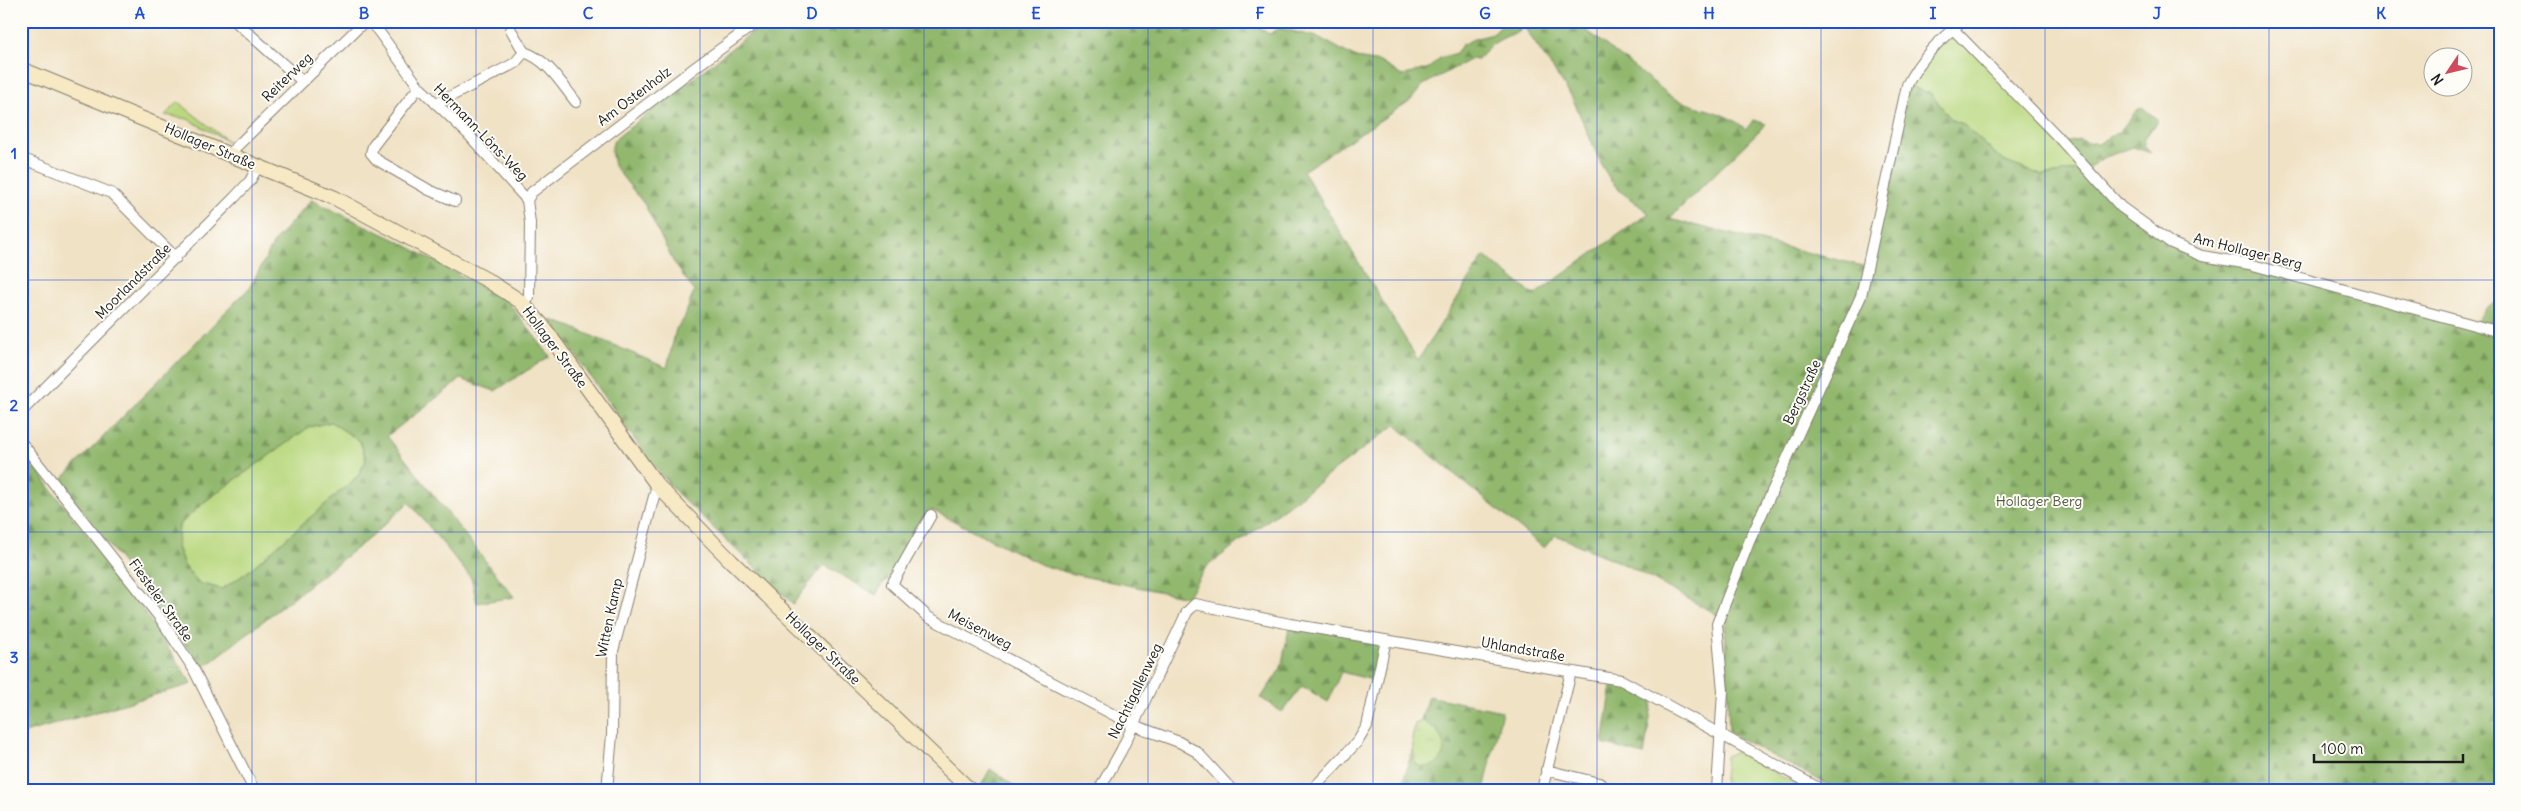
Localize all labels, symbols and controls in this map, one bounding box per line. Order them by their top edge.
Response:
text: A [135,3,145,23]
text: B [359,3,370,23]
text: C [583,3,594,23]
text: D [806,3,818,23]
text: E [1031,3,1041,23]
text: F [1255,3,1265,23]
text: G [1479,3,1491,23]
text: H [1703,3,1715,23]
text: I [1930,3,1937,23]
text: J [2153,3,2162,23]
text: K [2376,3,2386,23]
street label: Reiterweg [258,48,316,106]
north arrow [2424,48,2474,98]
street label: Am Ostenholz [594,62,675,130]
text: N [2427,70,2448,89]
street label: Hermann-Löns-Weg [430,80,532,184]
street label: Hollager Straße [162,119,258,173]
text: 1 [11,143,17,163]
street label: Am Hollager Berg [2192,229,2304,273]
street label: Moorlandstraße [91,239,175,323]
street label: Hollager Straße [518,303,592,391]
street label: Bergstraße [1779,357,1825,427]
text: 2 [10,395,19,415]
park label: Hollager Berg [1996,492,2082,510]
street label: Fiesteler Straße [125,555,197,645]
street label: Witten Kamp [592,577,626,659]
street label: Meisenweg [945,605,1015,653]
street label: Hollager Straße [782,608,864,688]
street label: Uhlandstraße [1480,633,1566,665]
street label: Nachtigallenweg [1104,640,1166,742]
text: 3 [9,647,19,667]
scale bar [2314,731,2462,763]
text: 100 m [2321,739,2363,758]

